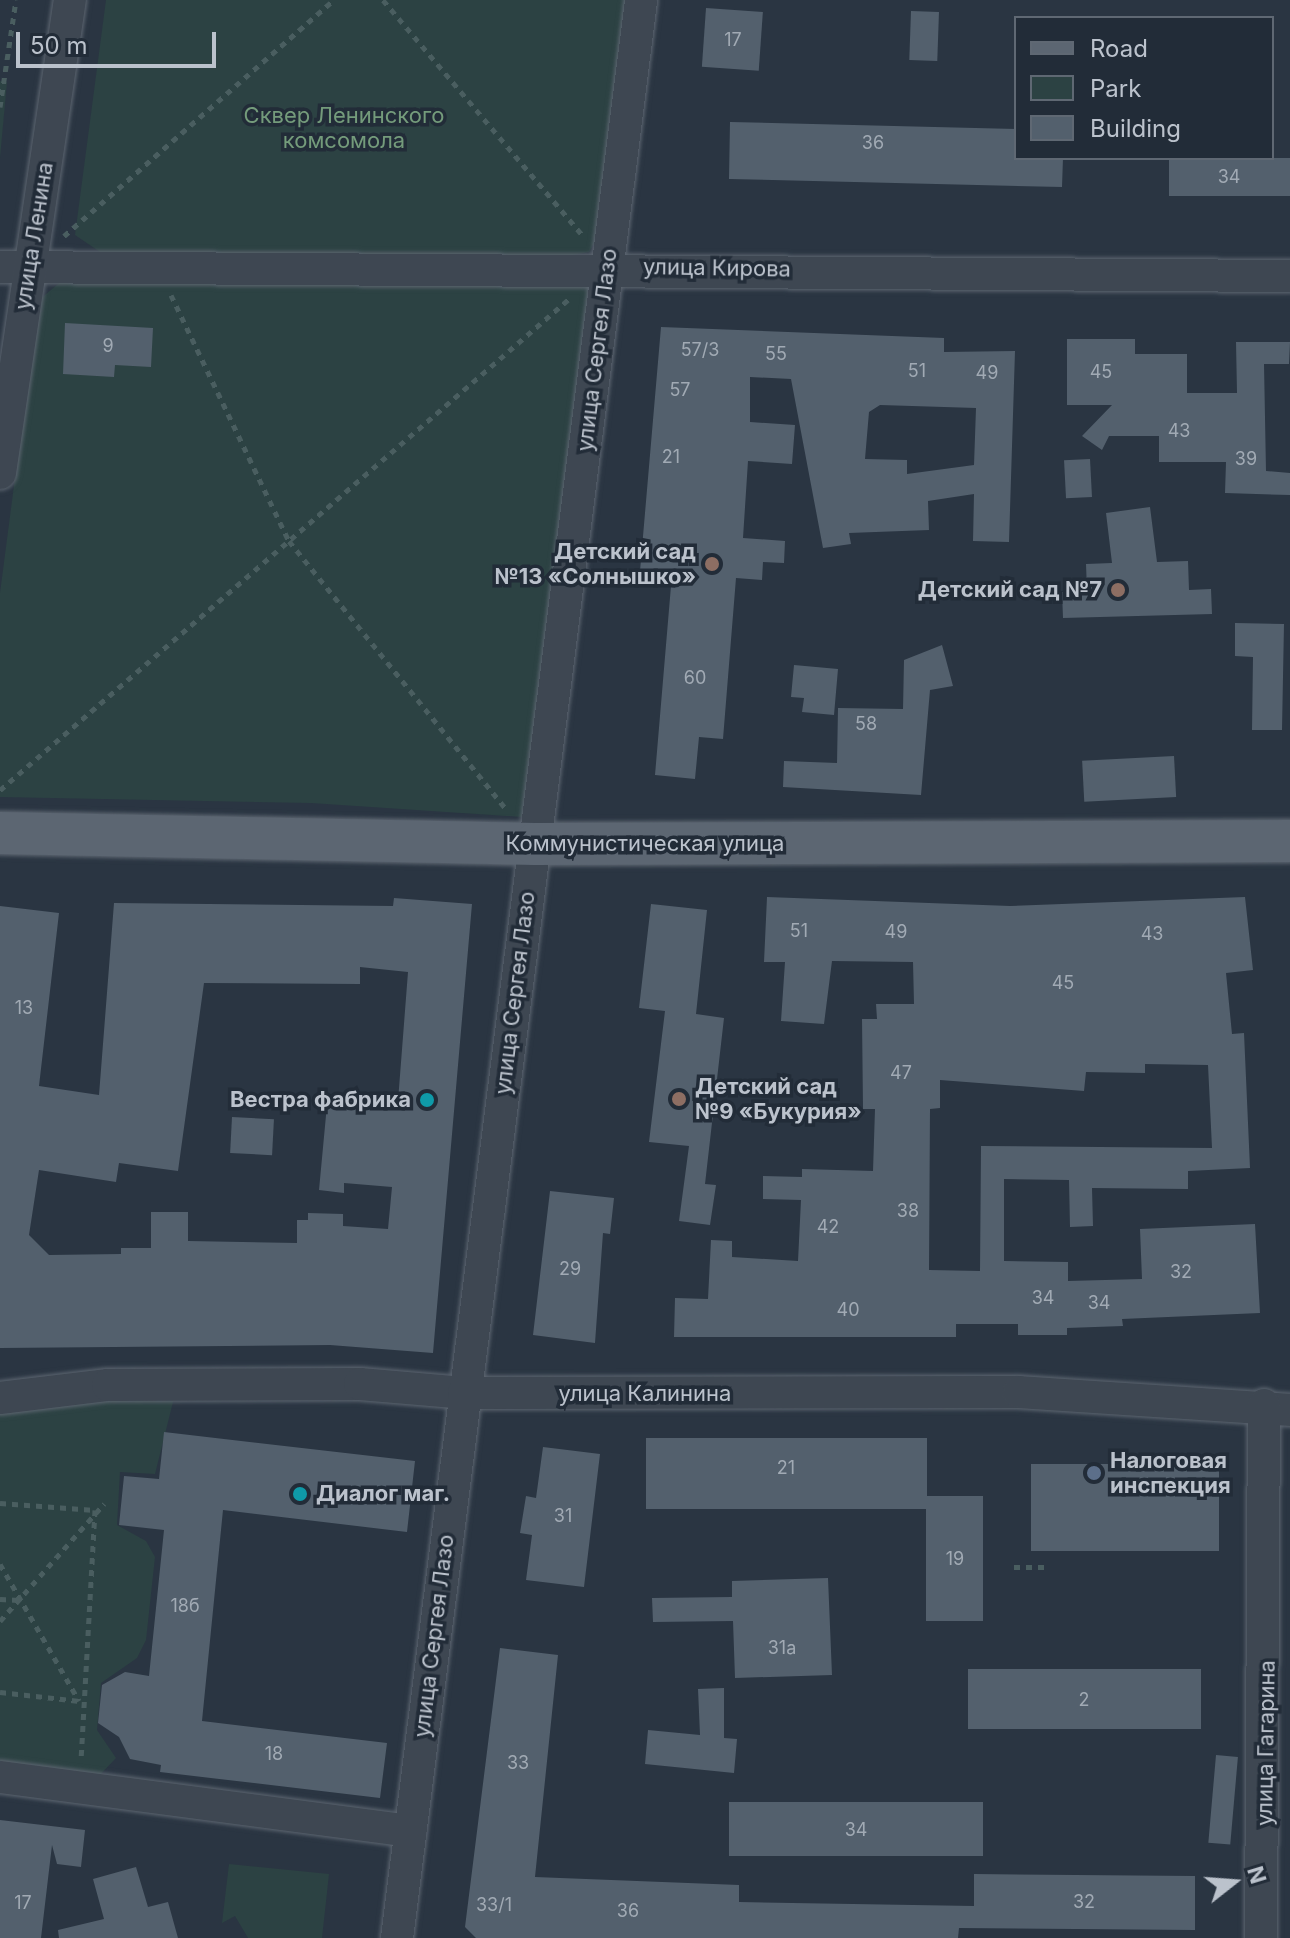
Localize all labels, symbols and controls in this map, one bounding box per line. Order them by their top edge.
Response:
scale bar [20,16,220,66]
legend [1014,16,1274,160]
house number: 17 [724,29,742,51]
text: 50 m [30,31,88,60]
text: Road [1090,34,1148,63]
text: Park [1090,74,1141,103]
park label: Сквер Ленинского комсомола [244,102,444,154]
text: Building [1090,114,1181,143]
house number: 36 [862,132,884,154]
street label: улица Ленина [9,160,59,312]
house number: 34 [1218,166,1240,188]
street label: улица Сергея Лазо [571,247,623,453]
street label: улица Кирова [643,254,791,282]
house number: 9 [102,335,114,357]
house number: 57/3 [681,339,719,361]
house number: 55 [765,343,787,365]
house number: 51 [908,360,926,382]
house number: 45 [1090,361,1112,383]
house number: 49 [976,362,998,384]
house number: 57 [669,379,691,401]
house number: 43 [1168,420,1190,442]
house number: 21 [662,446,680,468]
house number: 39 [1235,448,1257,470]
place label: Детский сад №13 «Солнышко» [495,538,696,590]
marker: Детский сад №13 «Солнышко» [703,555,721,573]
place label: Детский сад №7 [918,577,1102,603]
marker: Детский сад №7 [1109,581,1127,599]
house number: 60 [684,667,706,689]
house number: 58 [855,713,877,735]
street label: Коммунистическая улица [506,831,784,857]
street label: улица Сергея Лазо [489,890,541,1096]
house number: 51 [790,920,808,942]
house number: 49 [885,921,907,943]
house number: 43 [1141,923,1163,945]
house number: 45 [1052,972,1074,994]
house number: 13 [15,997,33,1019]
house number: 47 [890,1062,912,1084]
place label: Детский сад №9 «Букурия» [695,1073,862,1124]
place label: Вестра фабрика [230,1087,411,1113]
marker: Детский сад №9 «Букурия» [670,1090,688,1108]
marker: Вестра фабрика [418,1091,436,1109]
house number: 38 [897,1200,919,1222]
house number: 42 [817,1216,839,1238]
house number: 29 [559,1258,581,1280]
house number: 32 [1170,1261,1192,1283]
house number: 34 [1032,1287,1054,1309]
house number: 34 [1088,1292,1110,1314]
house number: 40 [837,1299,859,1321]
street label: улица Калинина [559,1381,731,1407]
place label: Налоговая инспекция [1110,1447,1231,1498]
house number: 21 [777,1457,795,1479]
marker: Налоговая инспекция [1085,1464,1103,1482]
place label: Диалог маг. [316,1481,450,1507]
marker: Диалог маг. [291,1485,309,1503]
house number: 31 [554,1505,572,1527]
street label: улица Сергея Лазо [408,1533,460,1739]
house number: 19 [946,1548,964,1570]
house number: 18б [170,1595,200,1617]
house number: 31а [768,1637,796,1659]
street label: улица Гагарина [1251,1660,1281,1826]
house number: 2 [1079,1689,1089,1711]
house number: 18 [265,1743,283,1765]
house number: 33 [507,1752,529,1774]
house number: 34 [845,1819,867,1841]
north arrow [1194,1842,1274,1922]
text: N [1242,1863,1272,1887]
house number: 32 [1073,1891,1095,1913]
house number: 17 [14,1892,32,1914]
house number: 33/1 [476,1894,512,1916]
house number: 36 [617,1900,639,1922]

